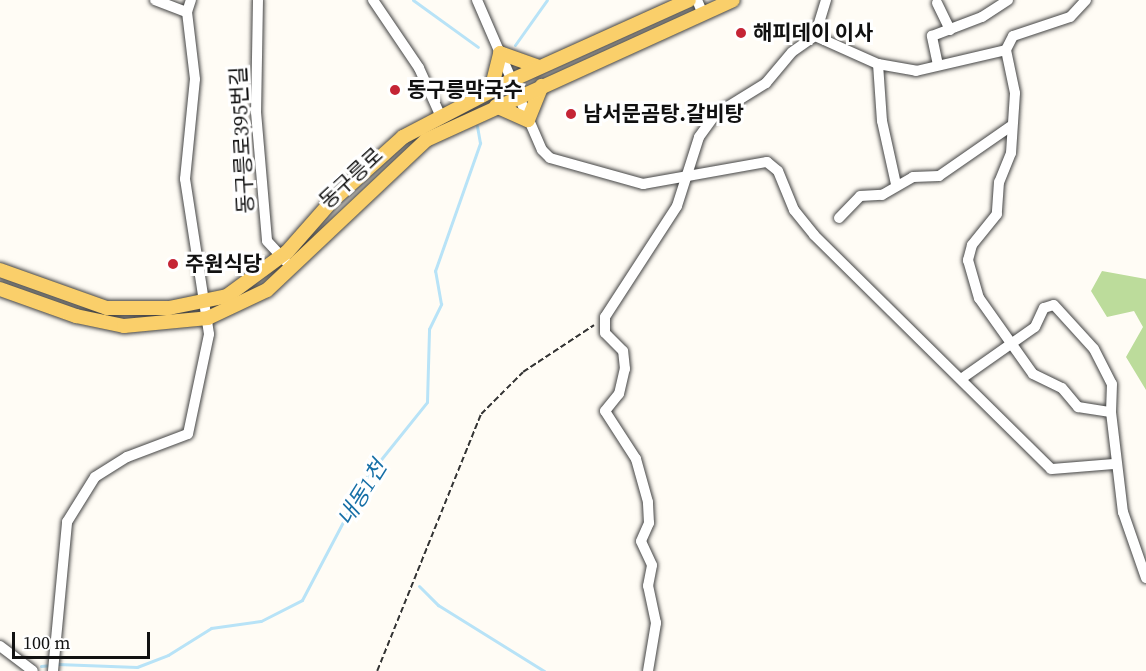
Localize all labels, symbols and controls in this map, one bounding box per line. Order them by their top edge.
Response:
place label: 해피데이 이사 [753,20,873,46]
marker: 해피데이 이사 [734,26,748,40]
street label: 동구릉로395번길 [226,66,258,214]
place label: 동구릉막국수 [407,77,523,103]
marker: 동구릉막국수 [388,83,402,97]
place label: 남서문곰탕.갈비탕 [583,101,744,127]
marker: 남서문곰탕.갈비탕 [564,107,578,121]
street label: 동구릉로 [314,142,388,214]
place label: 주원식당 [185,251,262,277]
marker: 주원식당 [166,257,180,271]
water label: 내동1천 [332,455,392,531]
scale bar [15,620,153,658]
text: 100 m [23,630,70,655]

